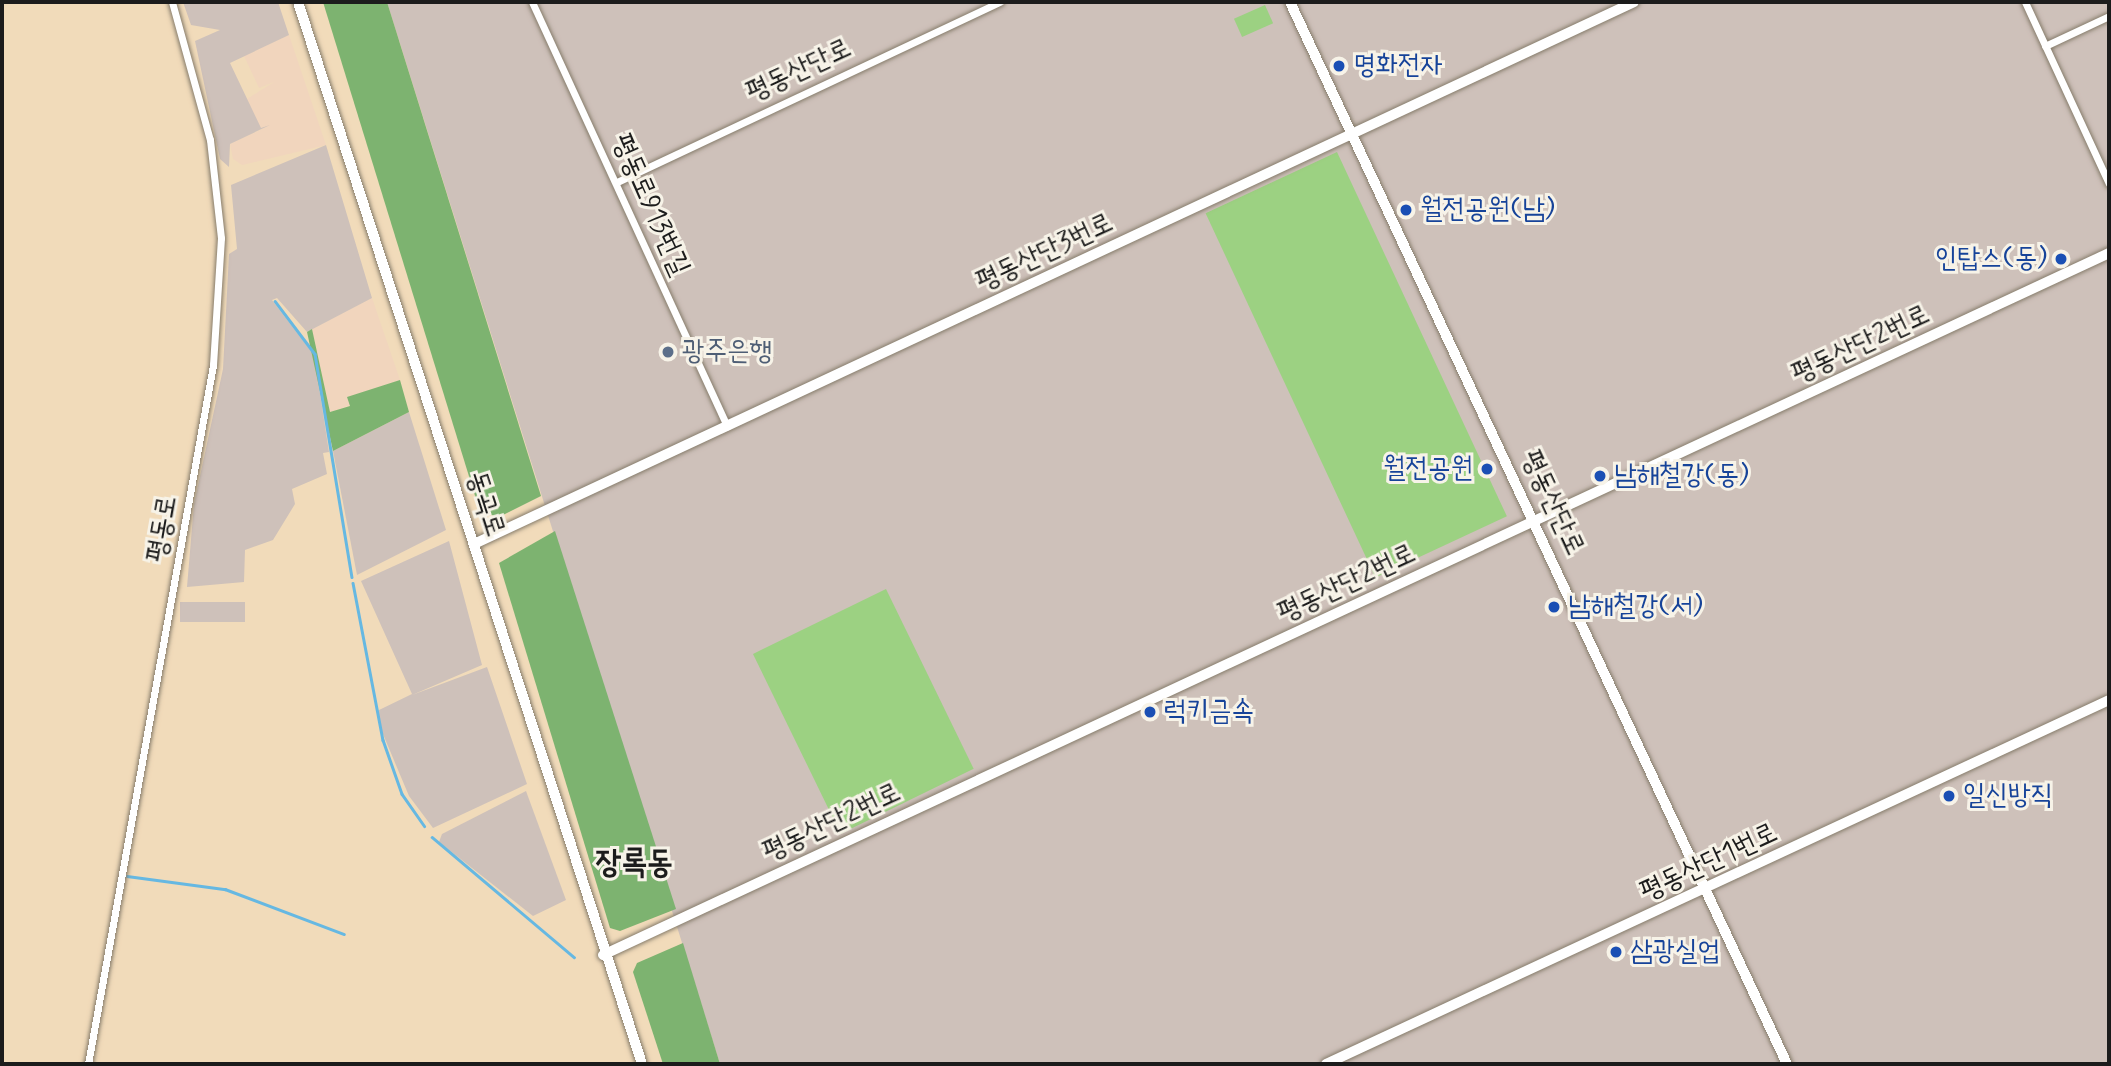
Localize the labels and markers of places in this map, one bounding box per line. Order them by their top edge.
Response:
place label: 명화전자 [1353,49,1443,83]
marker: 명화전자 [1331,58,1347,74]
place label: 월전공원(남) [1420,193,1555,227]
marker: 월전공원(남) [1398,202,1414,218]
place label: 인탑스(동) [1935,242,2047,276]
marker: 인탑스(동) [2053,251,2069,267]
place label: 광주은행 [682,335,772,369]
marker: 광주은행 [660,344,676,360]
place label: 월전공원 [1383,452,1473,486]
place label: 남해철강(동) [1614,459,1749,493]
marker: 월전공원 [1479,461,1495,477]
marker: 남해철강(동) [1592,468,1608,484]
place label: 남해철강(서) [1568,590,1703,624]
marker: 남해철강(서) [1546,599,1562,615]
place label: 럭키금속 [1164,695,1254,729]
marker: 럭키금속 [1142,704,1158,720]
place label: 일신방직 [1963,779,2053,813]
marker: 일신방직 [1941,788,1957,804]
place label: 삼광실업 [1630,935,1720,969]
marker: 삼광실업 [1608,944,1624,960]

